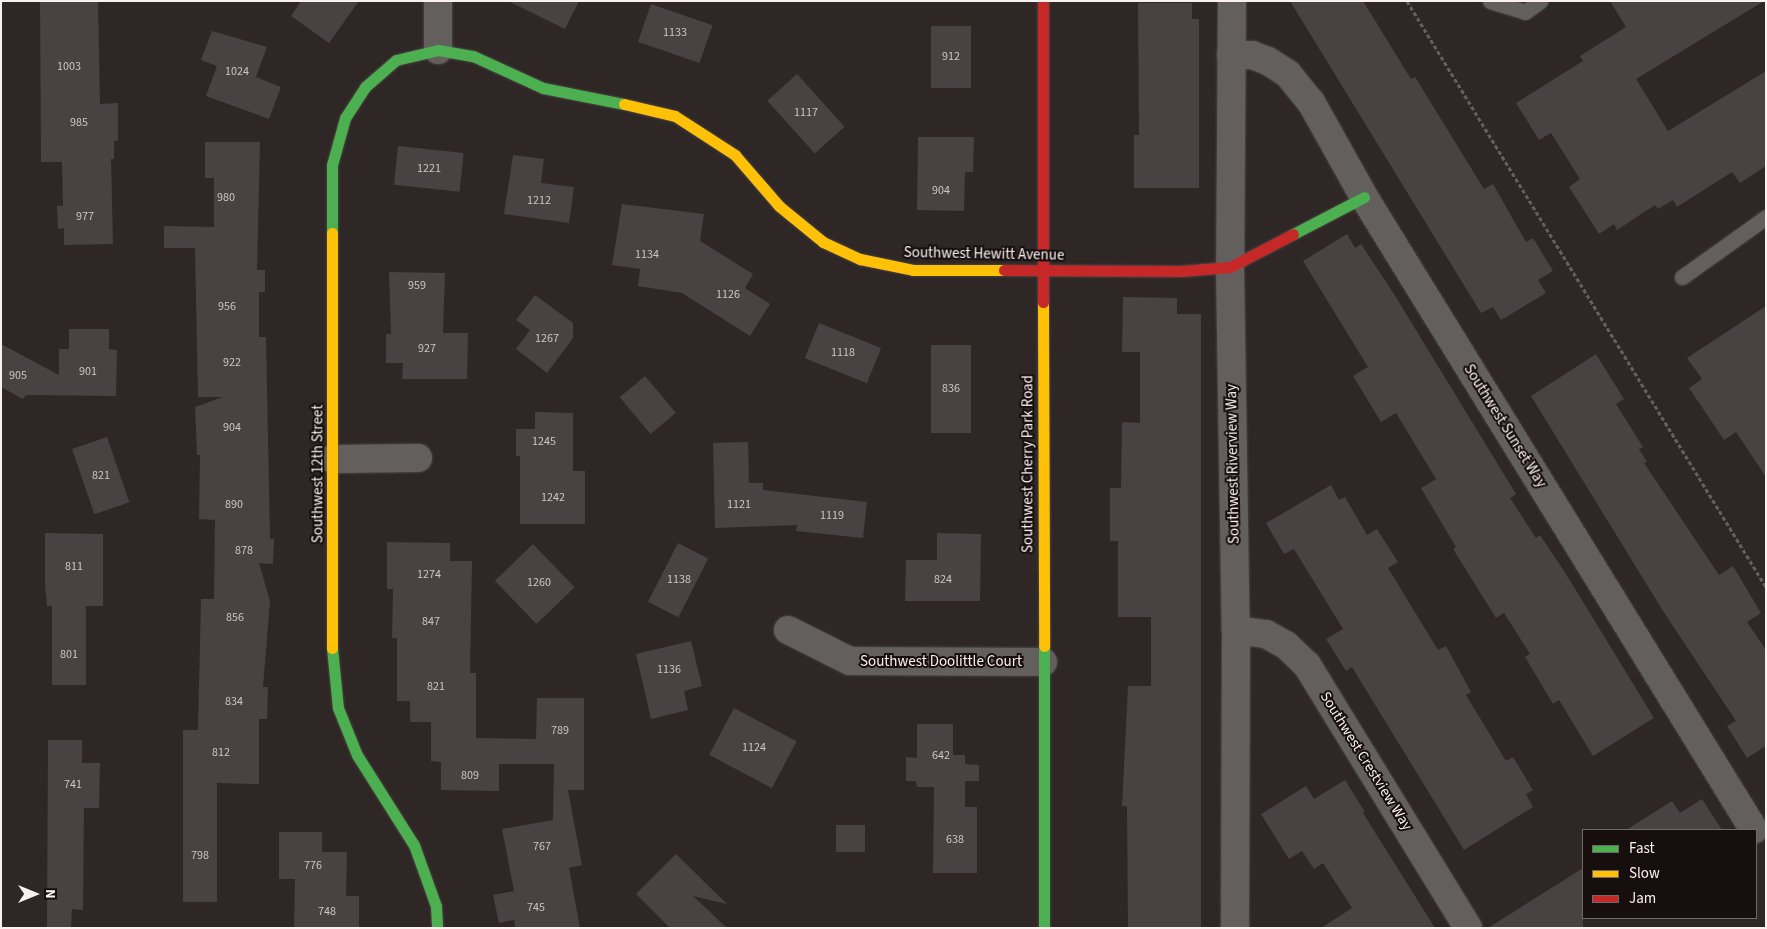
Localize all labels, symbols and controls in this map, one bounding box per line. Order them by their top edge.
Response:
house number: 1133 [663,26,687,40]
house number: 912 [942,50,960,64]
house number: 1003 [57,60,81,74]
house number: 1024 [225,65,249,79]
house number: 1117 [794,106,818,120]
house number: 985 [70,116,88,130]
house number: 1221 [417,162,441,176]
house number: 904 [932,184,950,198]
house number: 980 [217,191,235,205]
house number: 1212 [527,194,551,208]
house number: 977 [76,210,94,224]
street label: Southwest Hewitt Avenue [904,244,1064,264]
house number: 1134 [635,248,659,262]
house number: 959 [408,279,426,293]
house number: 1126 [716,288,740,302]
house number: 956 [218,300,236,314]
house number: 1267 [535,332,559,346]
house number: 927 [418,342,436,356]
house number: 1118 [831,346,855,360]
house number: 922 [223,356,241,370]
street label: Southwest Sunset Way [1460,361,1550,491]
house number: 901 [79,365,97,379]
house number: 905 [9,369,27,383]
street label: Southwest Cherry Park Road [1019,375,1037,553]
house number: 836 [942,382,960,396]
street label: Southwest Riverview Way [1223,384,1243,544]
street label: Southwest 12th Street [309,405,327,543]
house number: 904 [223,421,241,435]
house number: 1245 [532,435,556,449]
house number: 821 [92,469,110,483]
house number: 1242 [541,491,565,505]
house number: 890 [225,498,243,512]
house number: 1121 [727,498,751,512]
house number: 1119 [820,509,844,523]
house number: 878 [235,544,253,558]
house number: 811 [65,560,83,574]
house number: 1274 [417,568,441,582]
house number: 1138 [667,573,691,587]
house number: 824 [934,573,952,587]
house number: 1260 [527,576,551,590]
house number: 856 [226,611,244,625]
house number: 847 [422,615,440,629]
house number: 801 [60,648,78,662]
street label: Southwest Doolittle Court [860,653,1022,671]
house number: 1136 [657,663,681,677]
house number: 821 [427,680,445,694]
street label: Southwest Crestview Way [1316,688,1416,834]
house number: 834 [225,695,243,709]
house number: 789 [551,724,569,738]
house number: 1124 [742,741,766,755]
house number: 812 [212,746,230,760]
house number: 642 [932,749,950,763]
house number: 809 [461,769,479,783]
house number: 741 [64,778,82,792]
legend [1582,829,1757,919]
house number: 638 [946,833,964,847]
text: Fast [1629,838,1655,859]
house number: 767 [533,840,551,854]
house number: 798 [191,849,209,863]
house number: 776 [304,859,322,873]
text: Slow [1629,863,1660,884]
north arrow [10,869,60,919]
text: Jam [1629,888,1656,909]
text: N [40,889,60,899]
house number: 745 [527,901,545,915]
house number: 748 [318,905,336,919]

